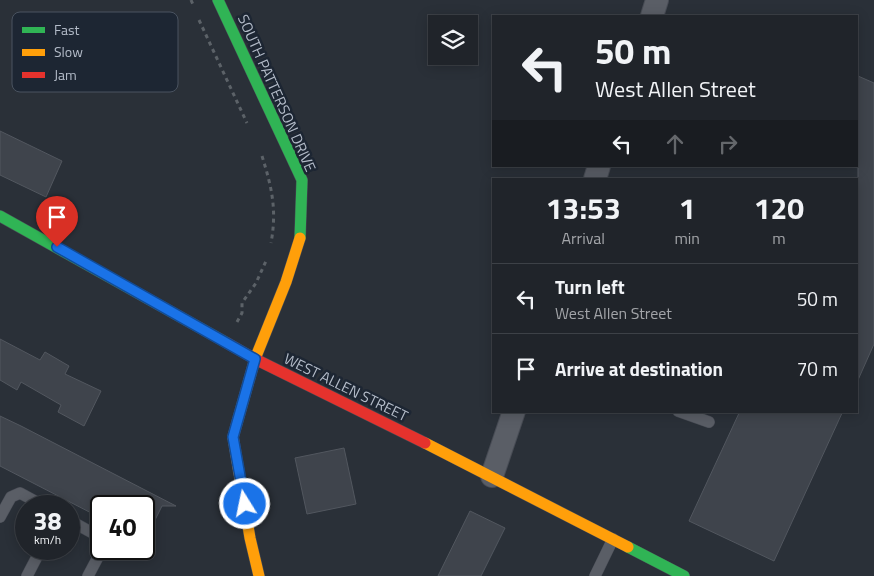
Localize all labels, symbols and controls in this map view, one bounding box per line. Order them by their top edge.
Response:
street label: SOUTH PATTERSON DRIVE [232,11,322,175]
legend [12,12,178,92]
map controls [428,15,478,65]
button: layers [428,15,478,65]
text: Fast [54,19,79,40]
text: 50 m [595,24,671,78]
icon: left [512,35,577,100]
text: Slow [54,41,83,62]
text: Jam [54,64,77,85]
text: West Allen Street [595,72,756,106]
icon: left [608,130,636,158]
icon: ahead [661,130,689,158]
icon: right [714,130,742,158]
text: 13:53 [546,185,621,231]
text: 1 [679,185,696,231]
text: 120 [754,185,804,231]
pin [36,196,78,247]
icon: arrive [43,203,71,231]
text: Arrival [562,226,605,250]
text: min [674,226,700,250]
text: m [772,226,786,250]
text: Turn left [555,272,625,301]
text: 50 m [797,284,838,313]
icon: left [512,285,540,313]
text: West Allen Street [555,301,672,325]
street label: WEST ALLEN STREET [280,347,412,427]
text: Arrive at destination [555,354,723,383]
text: 70 m [797,354,838,383]
icon: arrive [512,355,540,383]
position arrow [218,477,270,529]
speed limit sign: 40 [90,495,155,560]
text: 38 [33,502,62,540]
text: km/h [34,530,61,549]

